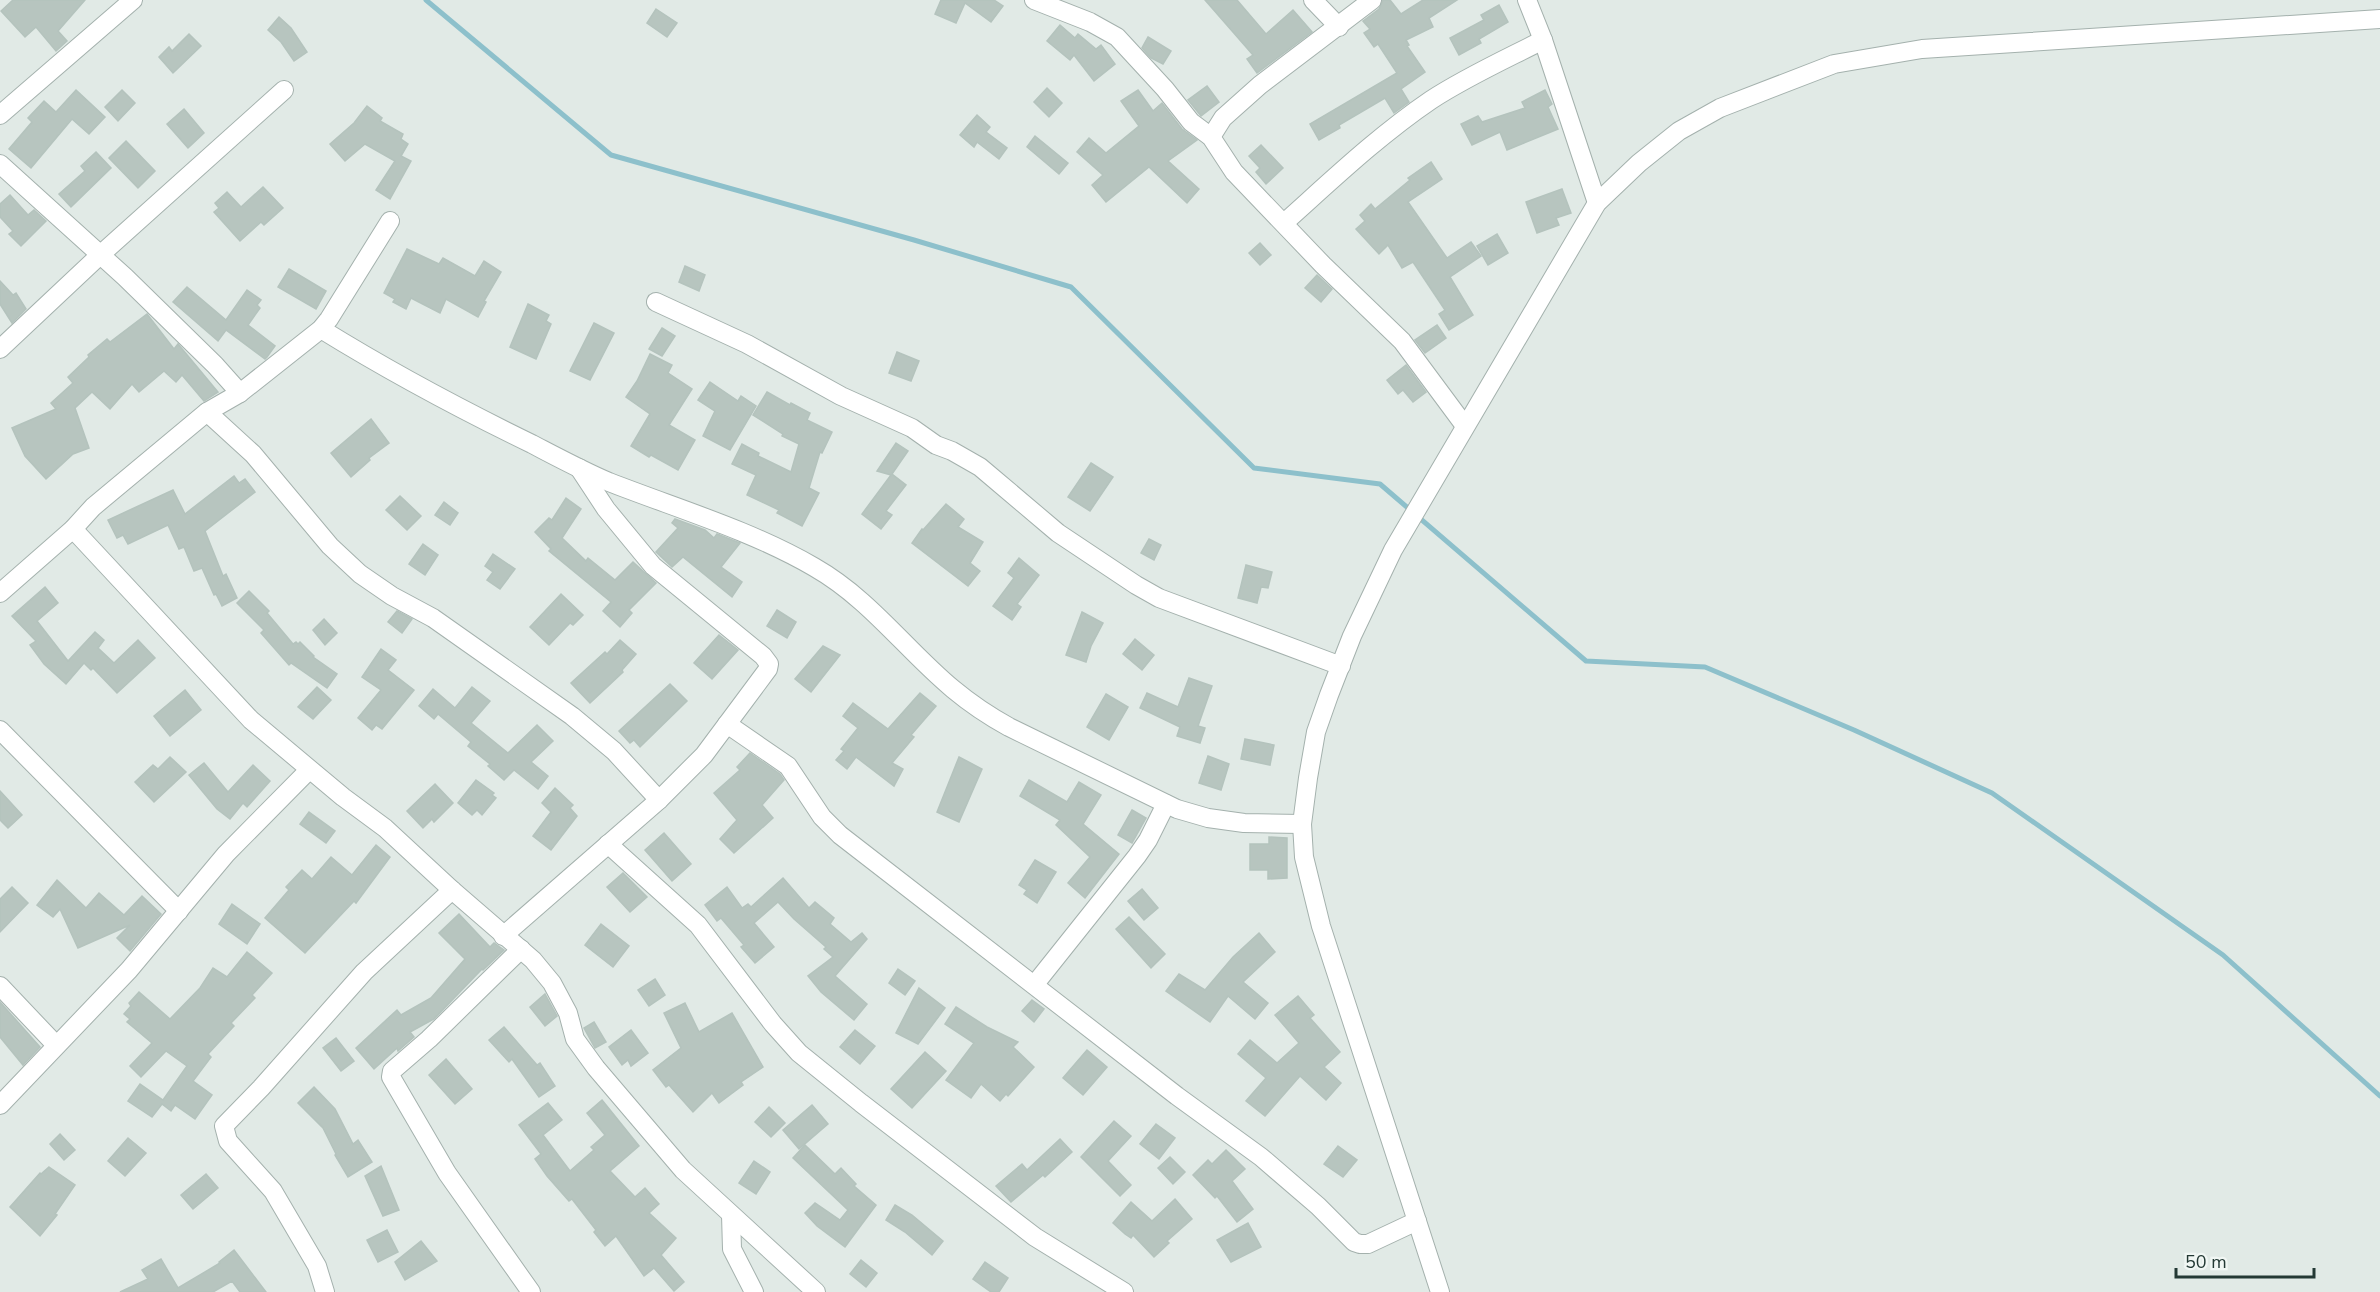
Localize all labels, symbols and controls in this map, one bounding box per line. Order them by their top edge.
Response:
scale bar [2176,1241,2314,1279]
text: 50 m [2185,1250,2227,1274]

